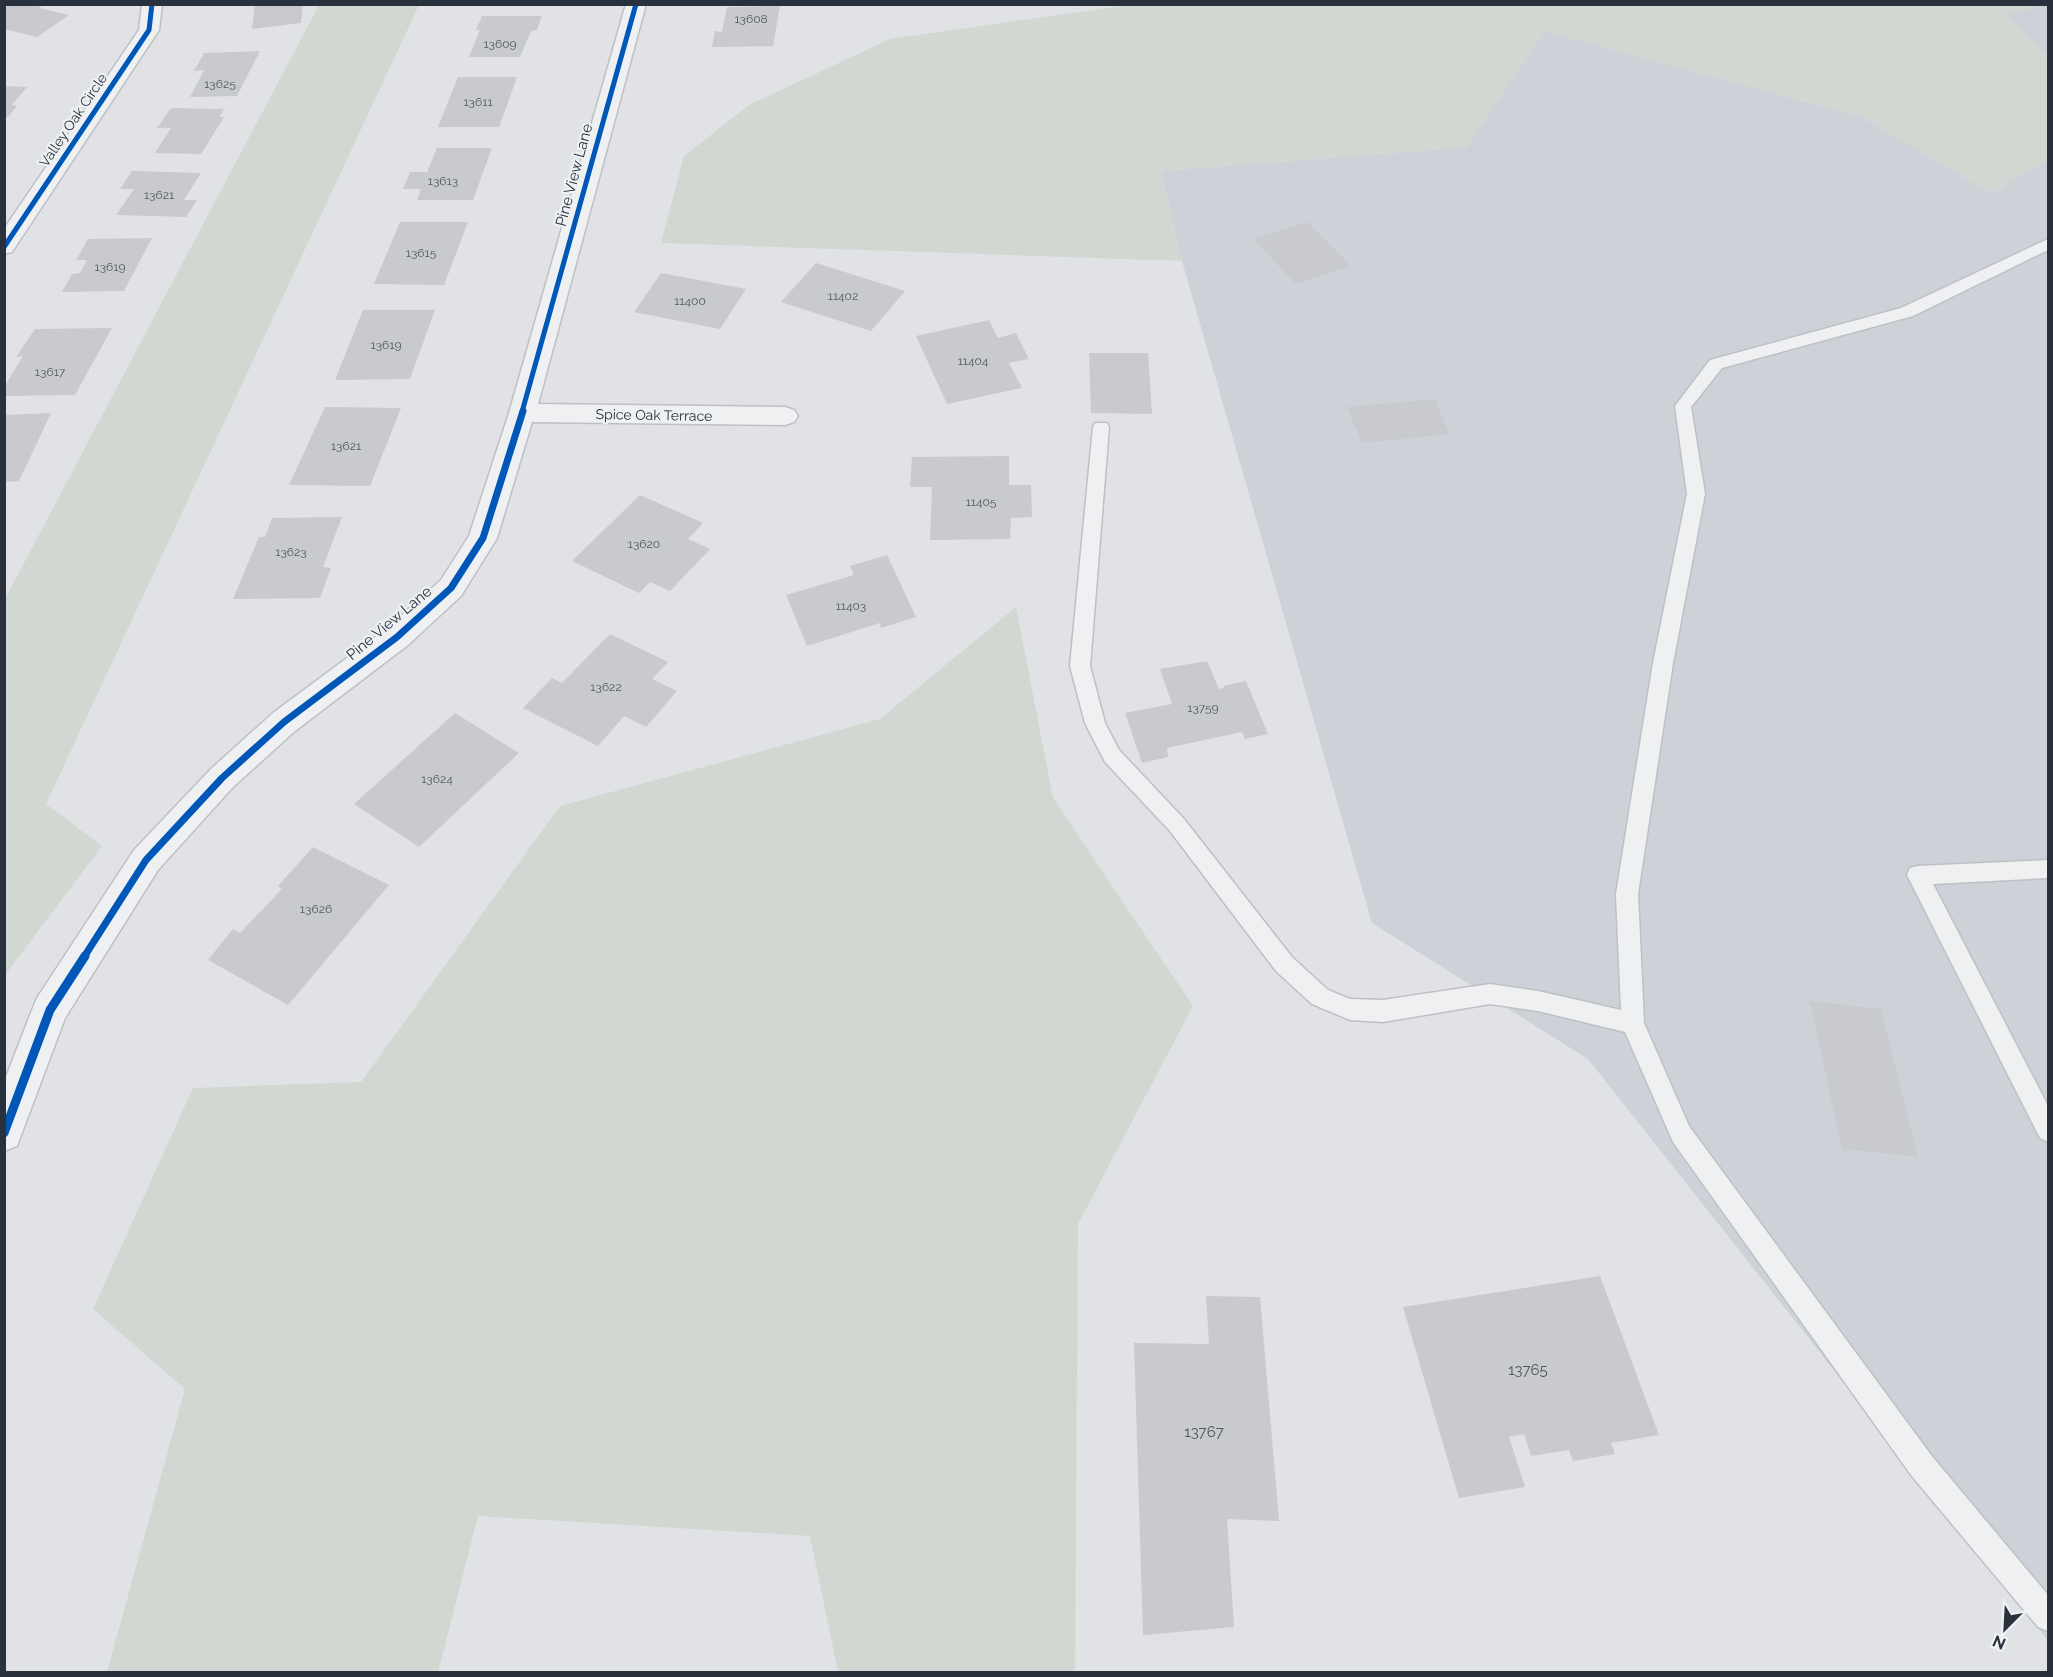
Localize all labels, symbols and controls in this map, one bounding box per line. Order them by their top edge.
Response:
house number: 13608 [734,12,768,26]
house number: 13609 [483,37,517,51]
street label: Valley Oak Circle [36,70,110,170]
house number: 13625 [204,77,236,91]
house number: 13611 [463,95,493,109]
street label: Pine View Lane [552,121,596,228]
house number: 13613 [428,174,458,188]
house number: 13621 [144,188,174,202]
house number: 13615 [406,246,437,260]
house number: 13619 [95,260,125,274]
house number: 11402 [828,289,858,303]
house number: 11400 [674,294,706,308]
house number: 13619 [371,338,401,352]
house number: 11404 [958,354,989,368]
house number: 13617 [35,365,66,379]
street label: Spice Oak Terrace [596,406,712,424]
house number: 13621 [331,439,361,453]
house number: 11405 [966,495,997,509]
house number: 13620 [628,537,660,551]
house number: 13623 [275,545,307,559]
street label: Pine View Lane [343,582,435,664]
house number: 11403 [836,599,866,613]
house number: 13622 [590,680,622,694]
house number: 13759 [1187,701,1219,715]
house number: 13624 [421,772,453,786]
house number: 13626 [300,902,332,916]
house number: 13765 [1508,1361,1548,1379]
house number: 13767 [1184,1423,1224,1441]
north arrow [1975,1599,2035,1659]
text: N [1990,1631,2009,1653]

